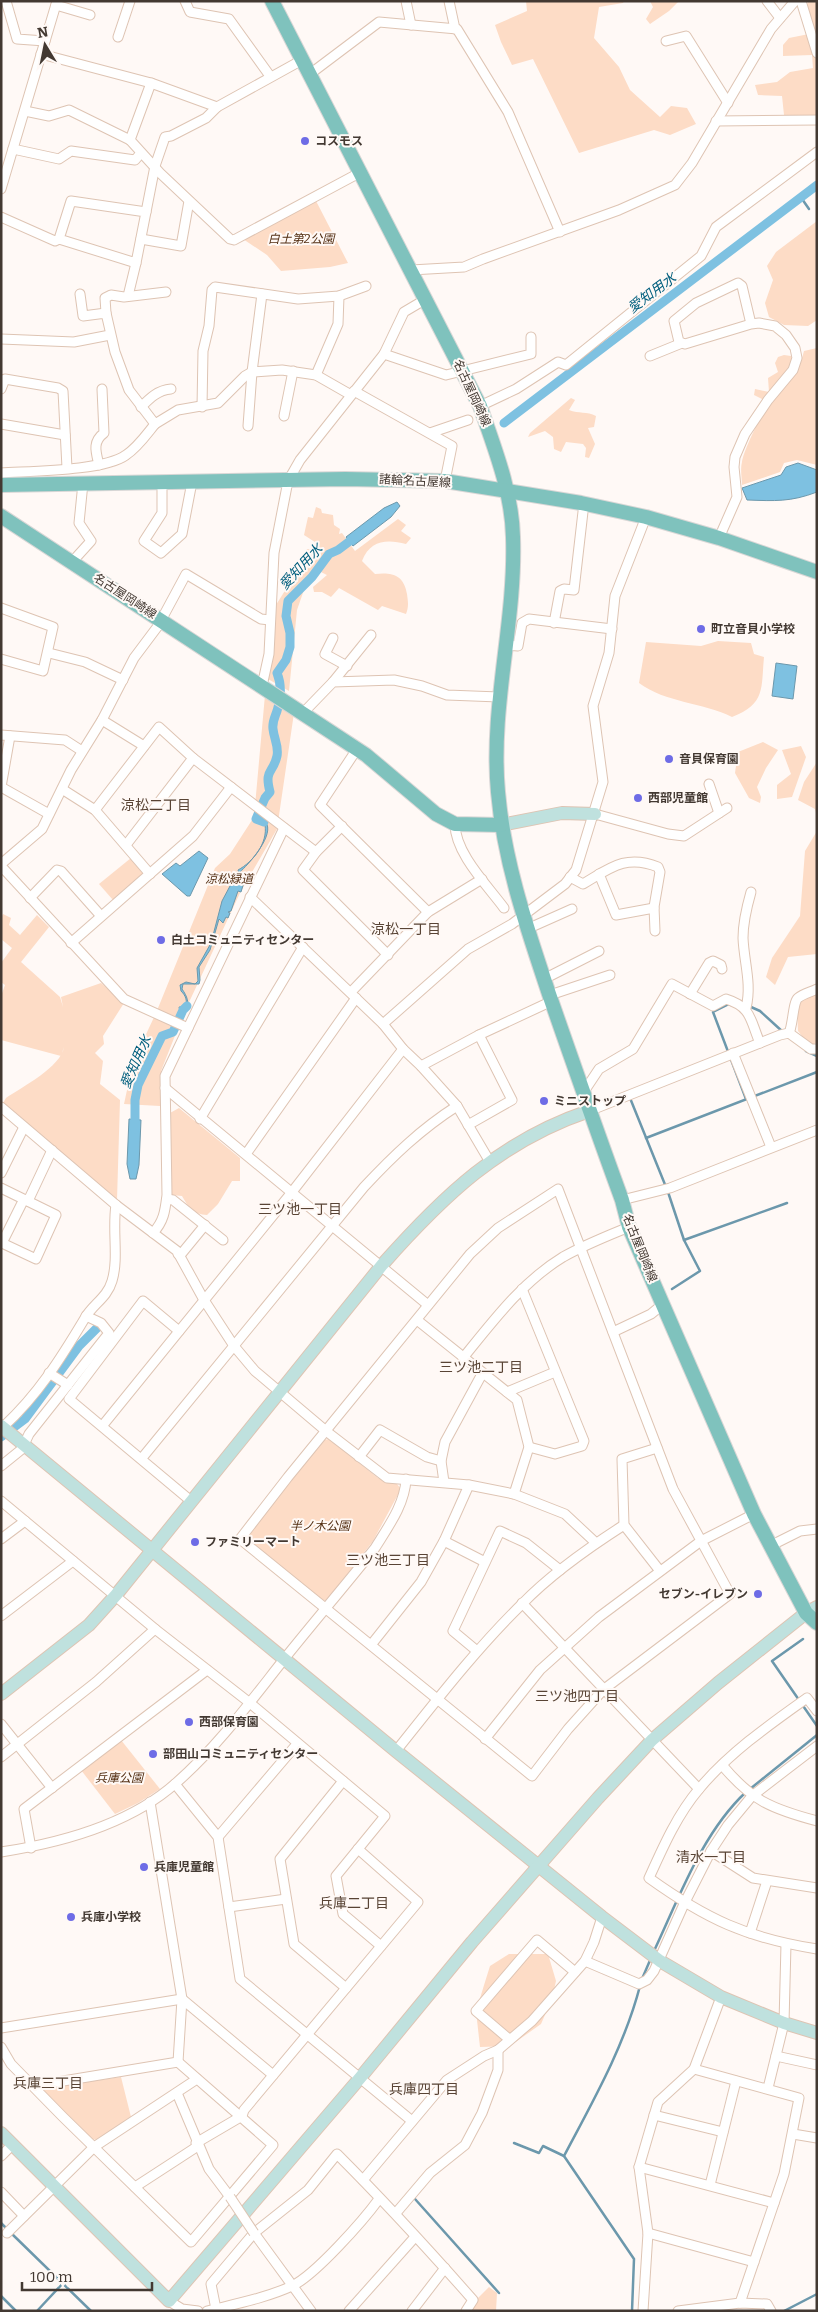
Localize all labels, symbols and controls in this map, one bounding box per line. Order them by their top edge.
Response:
north arrow [20,20,70,70]
text: N [36,23,50,42]
place label: コスモス [315,134,363,148]
marker: コスモス [299,135,311,147]
park label: 白土第2公園 [268,232,336,246]
water label: 愛知用水 [625,268,681,317]
street label: 名古屋岡崎線 [450,357,494,429]
street label: 諸輪名古屋線 [379,472,451,490]
water label: 愛知用水 [276,539,328,593]
street label: 名古屋岡崎線 [91,571,159,621]
place label: 町立音貝小学校 [711,622,795,636]
marker: 町立音貝小学校 [695,623,707,635]
place label: 音貝保育園 [679,752,739,766]
marker: 音貝保育園 [663,753,675,765]
place label: 西部児童館 [648,791,708,805]
marker: 西部児童館 [632,792,644,804]
district label: 涼松二丁目 [121,797,191,814]
park label: 涼松緑道 [205,872,255,886]
district label: 涼松一丁目 [371,921,441,938]
place label: 白土コミュニティセンター [171,933,314,947]
marker: 白土コミュニティセンター [155,934,167,946]
water label: 愛知用水 [117,1031,156,1091]
place label: ミニストップ [554,1094,626,1108]
marker: ミニストップ [538,1095,550,1107]
district label: 三ツ池一丁目 [258,1201,342,1218]
street label: 名古屋岡崎線 [620,1212,660,1284]
district label: 三ツ池二丁目 [439,1359,523,1376]
park label: 半ノ木公園 [290,1519,352,1533]
place label: ファミリーマート [205,1535,301,1549]
marker: ファミリーマート [189,1536,201,1548]
district label: 三ツ池三丁目 [346,1552,430,1569]
place label: セブン-イレブン [659,1587,748,1601]
marker: セブン-イレブン [752,1588,764,1600]
district label: 三ツ池四丁目 [535,1688,619,1705]
place label: 西部保育園 [199,1715,259,1729]
marker: 西部保育園 [183,1716,195,1728]
place label: 部田山コミュニティセンター [163,1747,318,1761]
marker: 部田山コミュニティセンター [147,1748,159,1760]
park label: 兵庫公園 [95,1771,145,1785]
district label: 清水一丁目 [676,1849,746,1866]
place label: 兵庫児童館 [154,1860,214,1874]
marker: 兵庫児童館 [138,1861,150,1873]
district label: 兵庫二丁目 [319,1895,389,1912]
place label: 兵庫小学校 [81,1910,141,1924]
marker: 兵庫小学校 [65,1911,77,1923]
district label: 兵庫三丁目 [13,2075,83,2092]
district label: 兵庫四丁目 [389,2081,459,2098]
scale bar [22,2260,152,2292]
text: 100 m [30,2268,73,2286]

